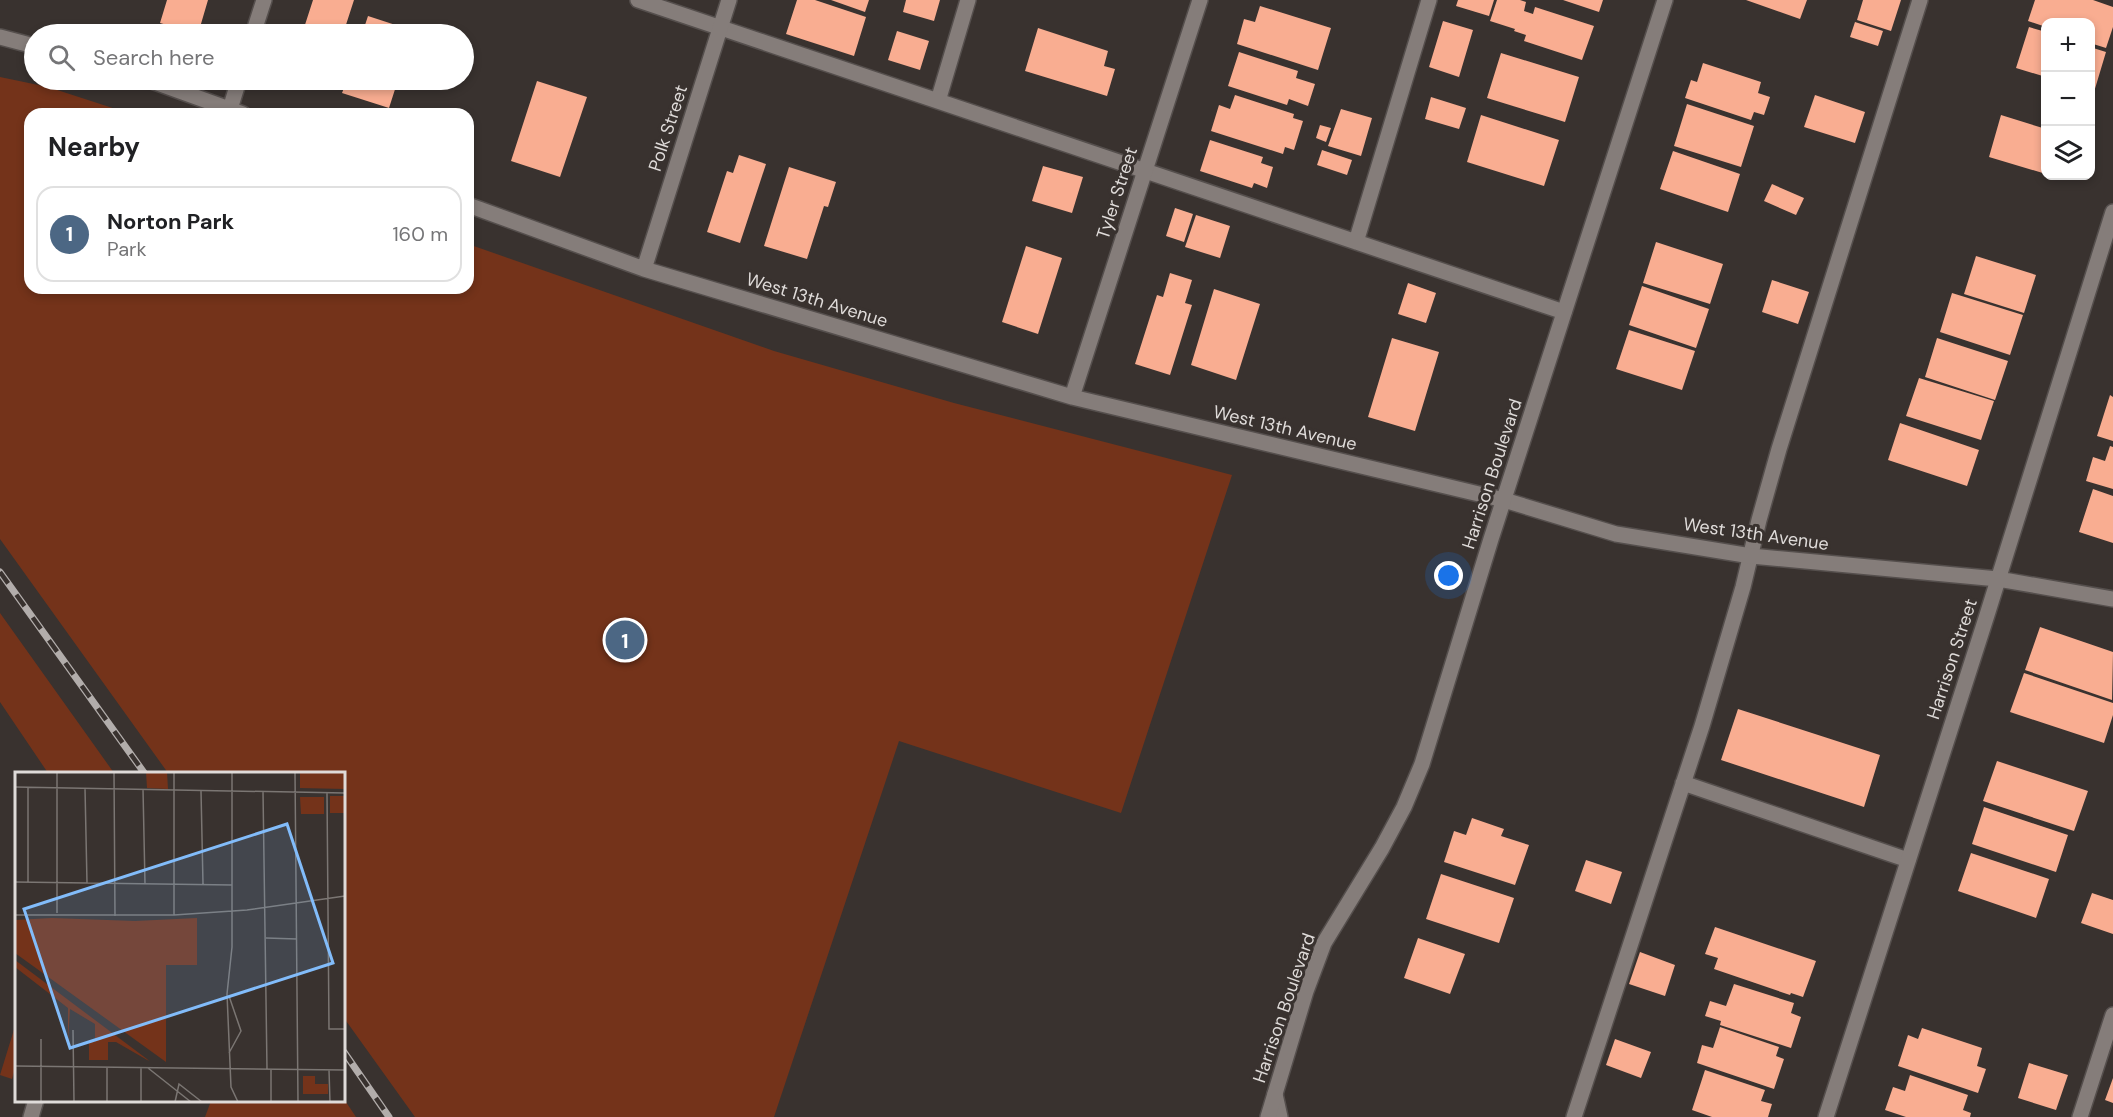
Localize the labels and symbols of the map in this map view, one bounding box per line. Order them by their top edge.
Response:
street label: Polk Street [643,82,693,174]
street label: Tyler Street [1091,144,1143,242]
street label: West 13th Avenue [743,267,891,333]
street label: Harrison Boulevard [1456,396,1528,552]
street label: West 13th Avenue [1211,400,1359,456]
street label: West 13th Avenue [1682,512,1830,556]
your location [1434,561,1463,590]
street label: Harrison Street [1921,596,1983,722]
pin: 1 [606,618,644,662]
inset map [15,772,345,1102]
street label: Harrison Boulevard [1247,930,1321,1086]

